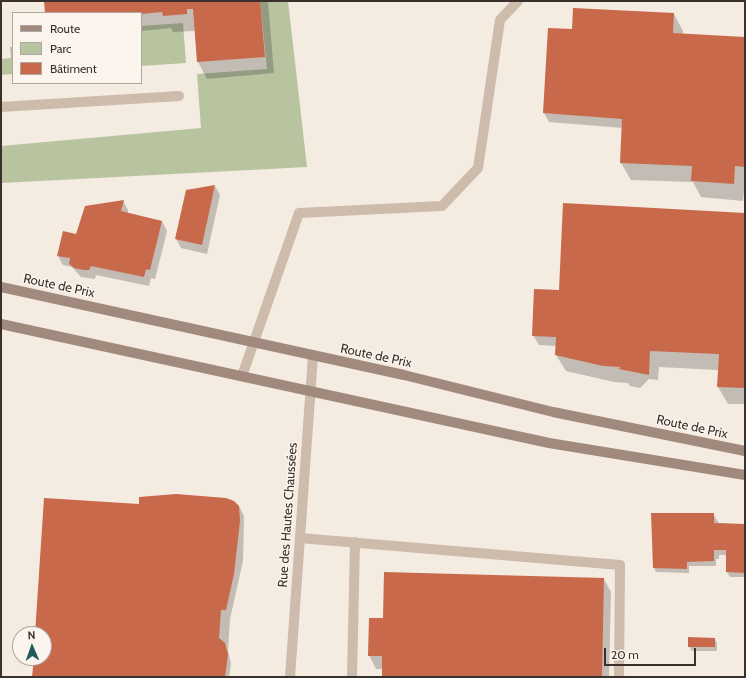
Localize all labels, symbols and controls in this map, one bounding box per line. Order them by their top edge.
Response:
legend [12,12,142,84]
text: Route [50,21,80,36]
text: Parc [50,41,72,56]
text: Bâtiment [50,61,97,76]
street label: Route de Prix [22,271,96,301]
street label: Route de Prix [339,341,413,371]
street label: Route de Prix [655,412,729,442]
street label: Rue des Hautes Chaussées [275,442,301,588]
north arrow [12,626,52,666]
text: N [27,628,36,642]
scale bar [606,640,698,666]
text: 20 m [611,647,639,662]

